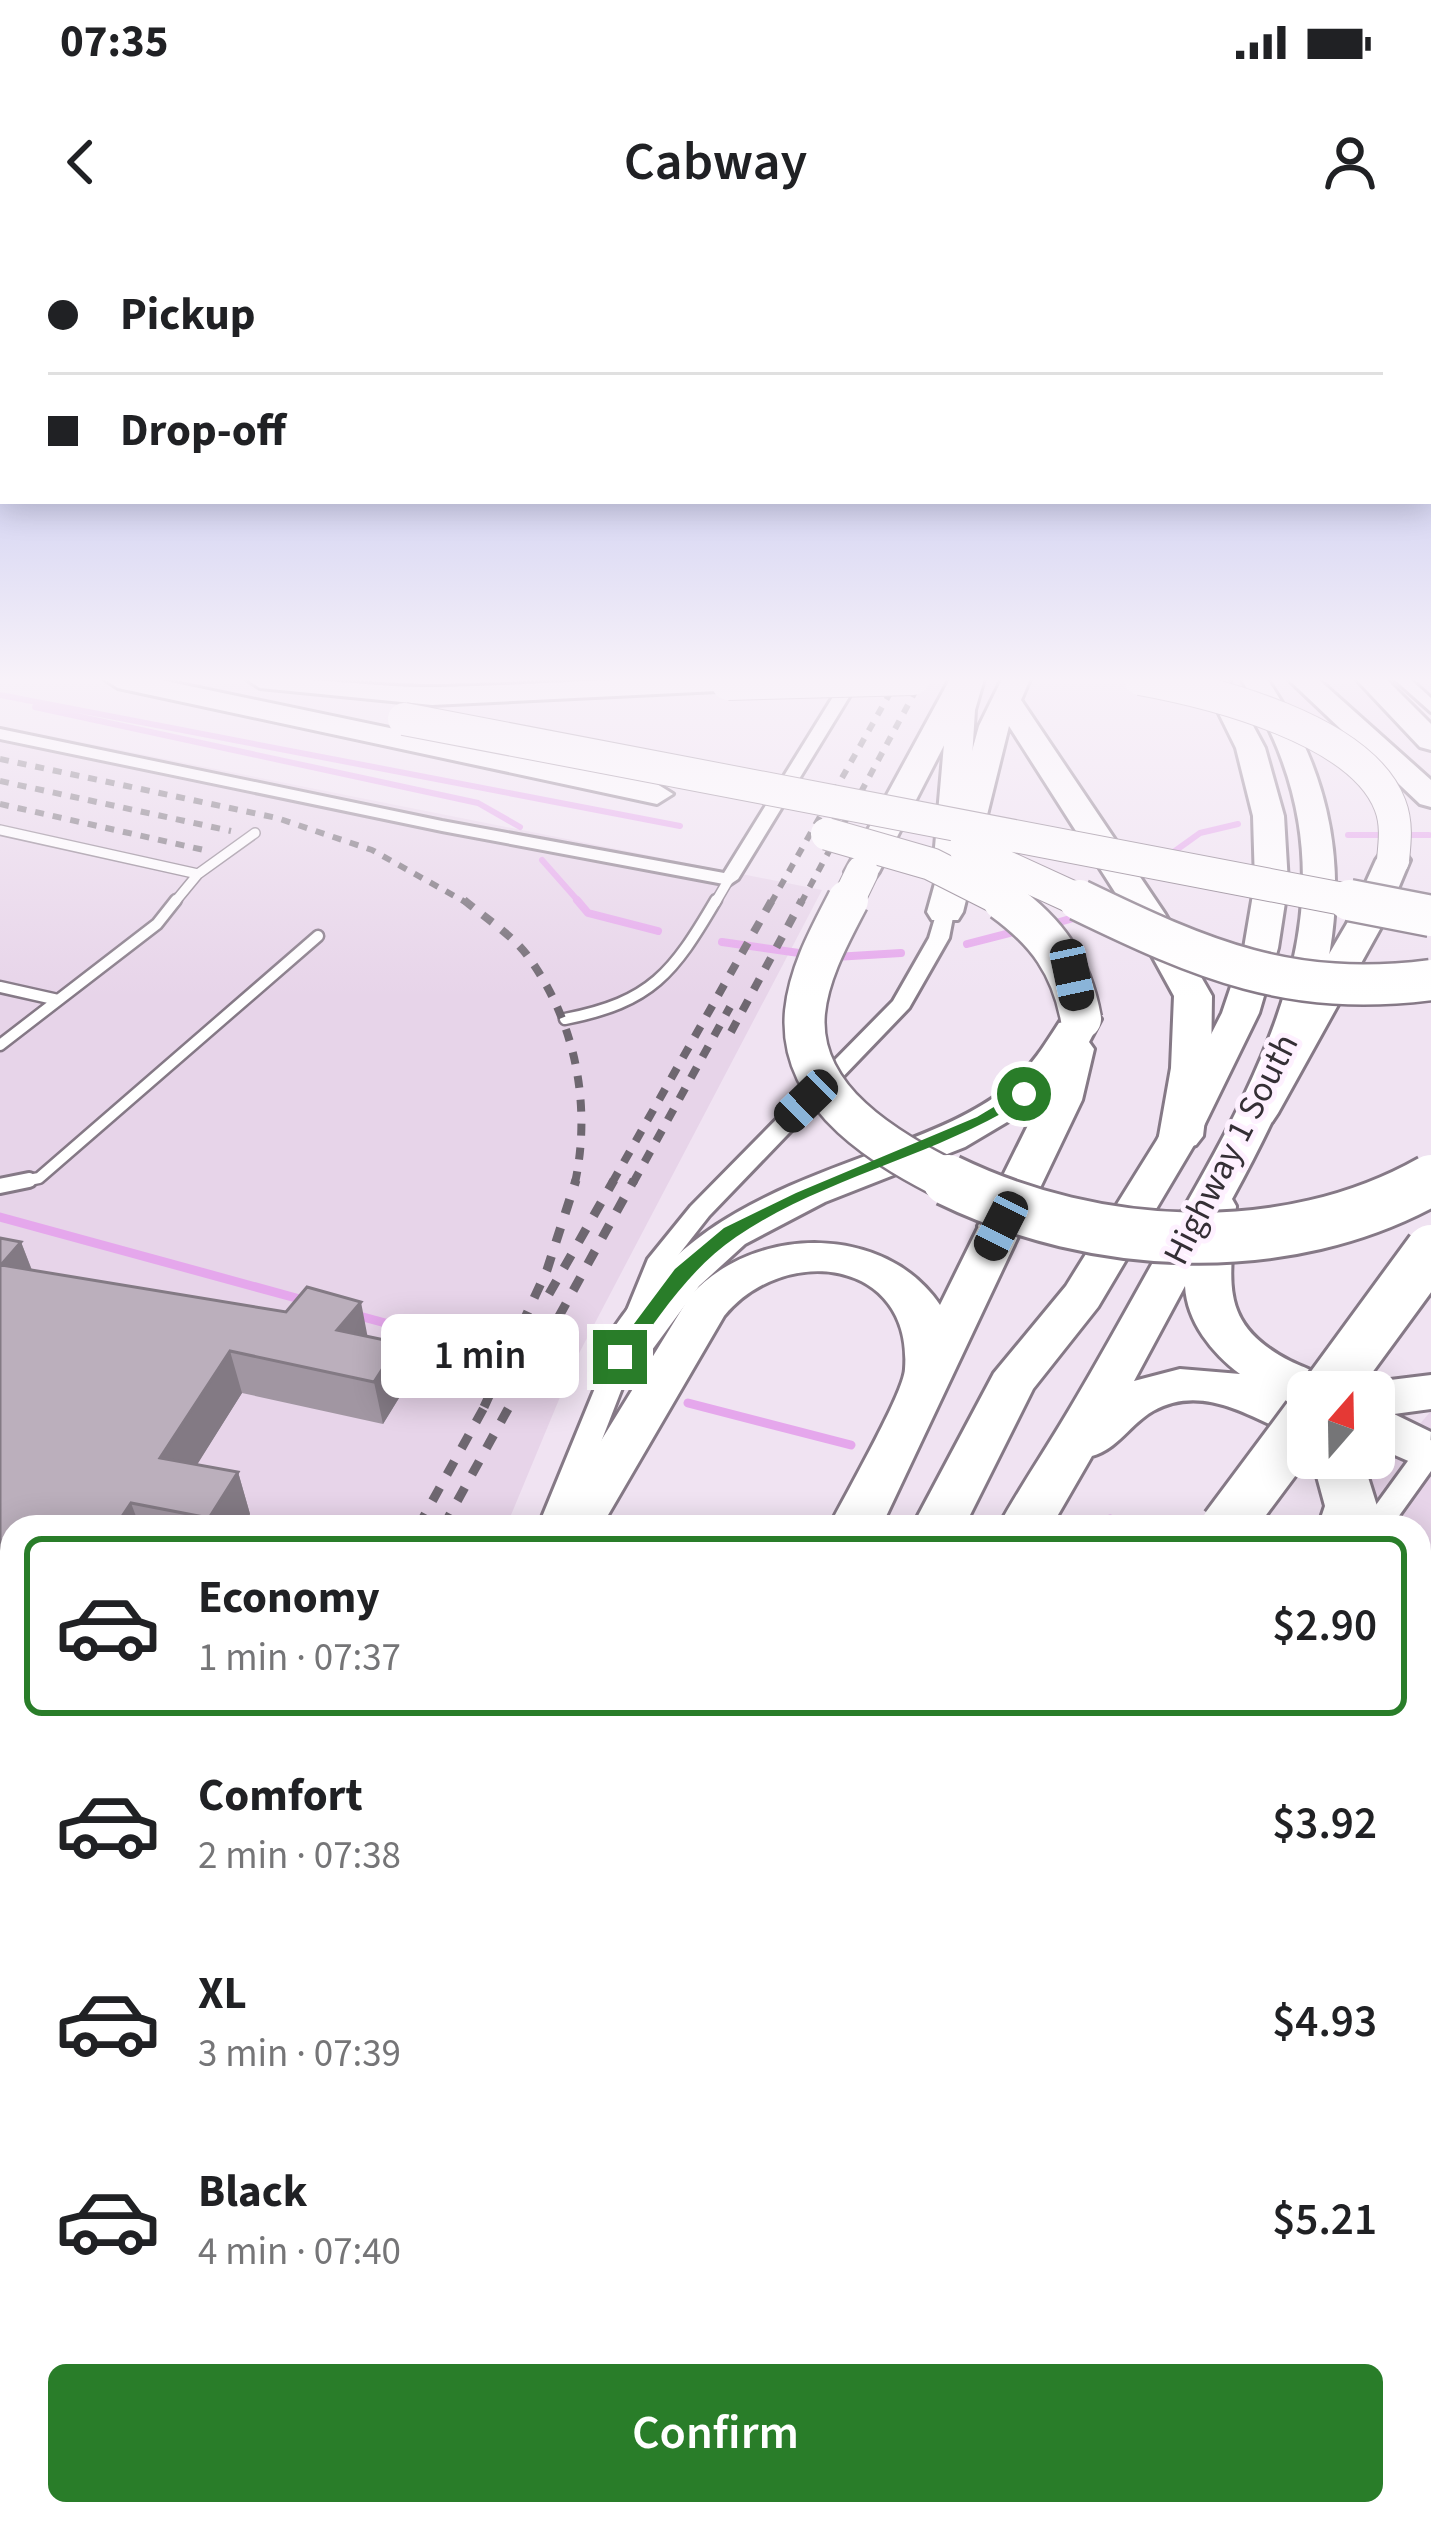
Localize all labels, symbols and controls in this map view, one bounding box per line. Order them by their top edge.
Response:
text: 07:35 [60,10,169,74]
text: Cabway [624,124,807,201]
icon: back [48,129,114,195]
icon: person [1317,129,1383,195]
text: Pickup [120,283,256,347]
text: Drop-off [120,399,286,463]
car [1047,936,1097,1014]
street label: Highway 1 South [1151,1025,1311,1273]
car [768,1063,844,1139]
route start [997,1067,1051,1121]
car [969,1186,1033,1266]
callout: 1 min [380,1315,578,1399]
text: 1 min [434,1328,526,1384]
route end [593,1330,647,1384]
north arrow [1287,1371,1395,1479]
map controls [1287,1371,1395,1479]
text: Economy [198,1566,380,1630]
icon: car [54,1572,162,1680]
text: $2.90 [1272,1594,1377,1658]
text: 1 min · 07:37 [198,1630,401,1686]
text: Comfort [198,1764,363,1828]
icon: car [54,1770,162,1878]
text: $3.92 [1272,1792,1377,1856]
text: 2 min · 07:38 [198,1828,401,1884]
text: XL [198,1962,247,2026]
icon: car [54,1968,162,2076]
text: $4.93 [1272,1990,1377,2054]
text: 3 min · 07:39 [198,2026,401,2082]
text: Black [198,2160,308,2224]
icon: car [54,2166,162,2274]
text: $5.21 [1272,2188,1377,2252]
text: 4 min · 07:40 [198,2224,401,2280]
button: Confirm [48,2364,1383,2502]

